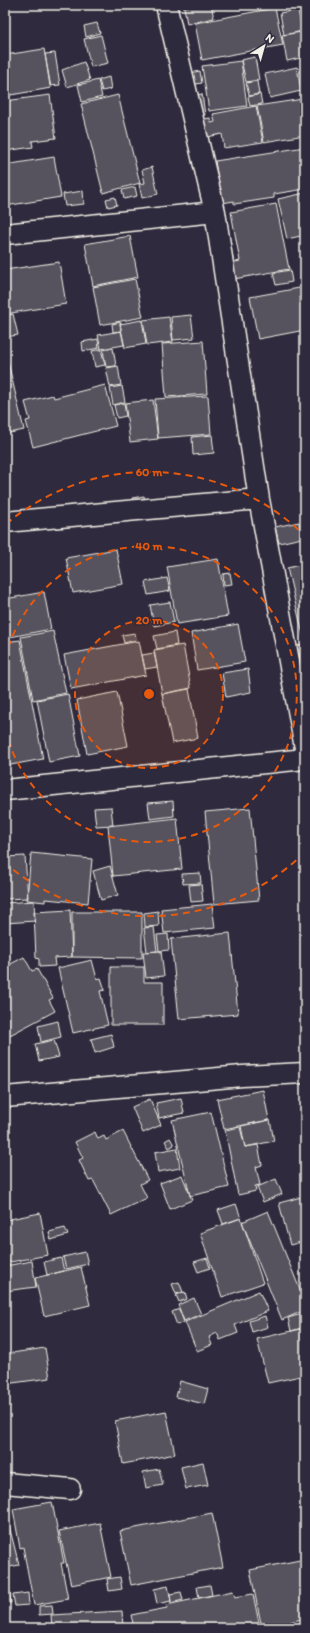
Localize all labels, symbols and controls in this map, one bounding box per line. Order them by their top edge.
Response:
north arrow [244,26,284,66]
text: N [263,31,277,46]
text: 60 m [136,465,163,479]
text: 40 m [135,539,164,553]
text: 20 m [136,613,163,627]
centre of rings [142,687,156,701]

